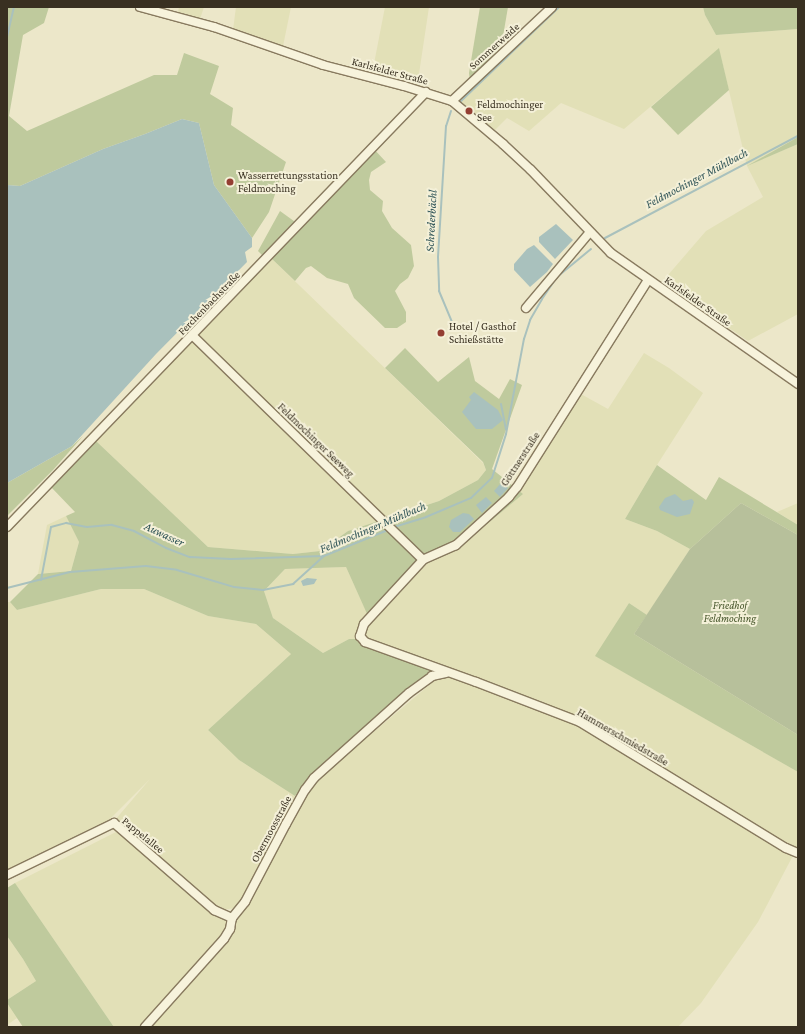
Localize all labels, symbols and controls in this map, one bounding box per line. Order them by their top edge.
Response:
street label: Sommerweide [466,20,522,72]
street label: Karlsfelder Straße [350,54,430,88]
place label: Feldmochinger See [477,98,543,124]
marker: Feldmochinger See [464,106,474,116]
water label: Feldmochinger Mühlbach [643,146,751,212]
place label: Wasserrettungsstation Feldmoching [238,169,338,195]
marker: Wasserrettungsstation Feldmoching [225,177,235,187]
water label: Schrederbächl [423,190,441,252]
street label: Ferchenbachstraße [175,268,243,338]
street label: Karlsfelder Straße [662,273,734,329]
place label: Hotel / Gasthof Schießstätte [449,320,516,346]
marker: Hotel / Gasthof Schießstätte [436,328,446,338]
street label: Feldmochinger Seeweg [275,400,357,480]
street label: Göttnerstraße [498,429,542,489]
water label: Feldmochinger Mühlbach [318,499,428,557]
water label: Auwasser [142,520,186,550]
park label: Friedhof Feldmoching [704,599,756,625]
street label: Hammerschmiedstraße [575,705,671,769]
street label: Obermoosstraße [248,793,294,865]
street label: Pappelallee [119,814,167,856]

